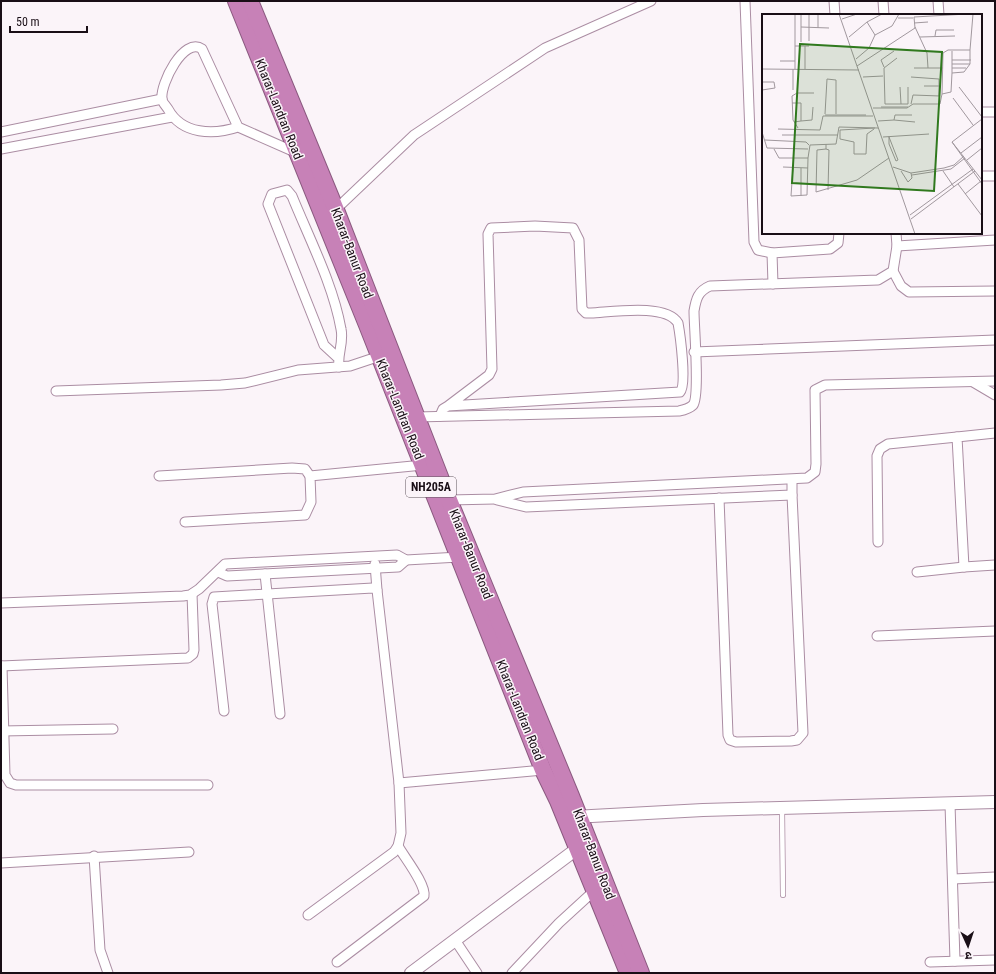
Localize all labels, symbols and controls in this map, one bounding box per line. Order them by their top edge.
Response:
scale bar [10,8,87,34]
inset map [762,14,982,234]
text: 50 m [16,15,40,29]
street label: Kharar-Landran Road [252,56,306,162]
street label: Kharar-Banur Road [328,206,376,300]
street label: Kharar-Landran Road [373,356,427,462]
road number: NH205A [406,477,456,497]
street label: Kharar-Banur Road [446,507,496,601]
street label: Kharar-Landran Road [493,657,547,763]
street label: Kharar-Banur Road [570,807,618,901]
north arrow [948,926,988,966]
text: उ [964,949,972,962]

